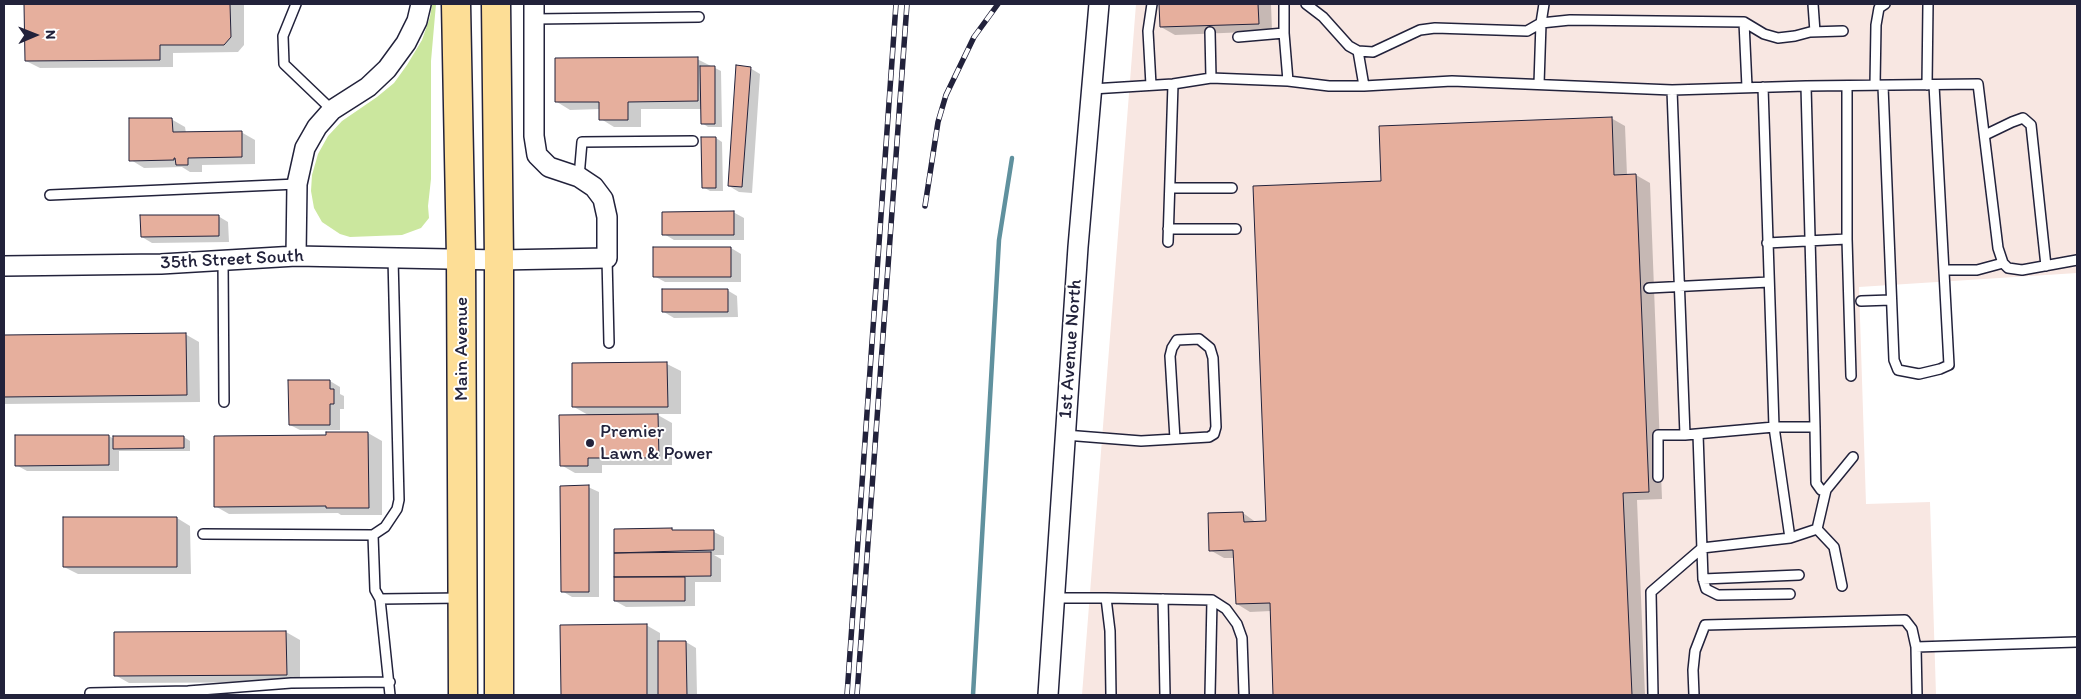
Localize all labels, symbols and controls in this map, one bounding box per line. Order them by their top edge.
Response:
north arrow [10,10,60,60]
text: N [42,30,59,40]
street label: 35th Street South [160,245,304,275]
street label: 1st Avenue North [1055,279,1087,419]
street label: Main Avenue [451,297,473,401]
place label: Premier Lawn & Power [600,421,713,465]
marker: Premier Lawn & Power [584,437,596,449]

